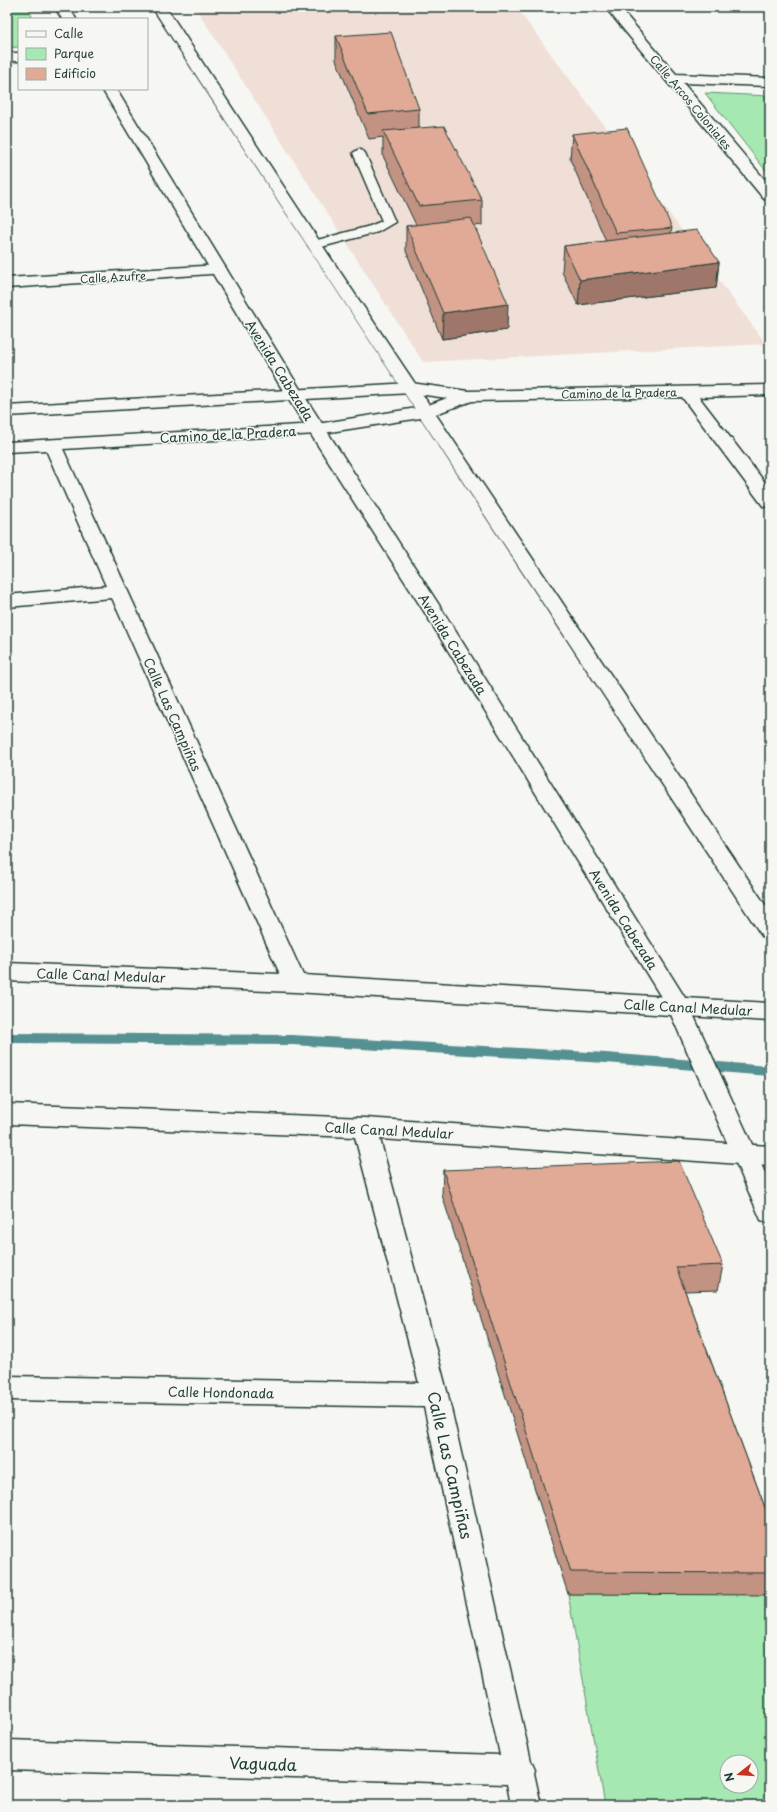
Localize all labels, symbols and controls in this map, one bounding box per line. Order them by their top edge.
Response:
legend [18,18,148,90]
text: Calle [54,24,84,42]
text: Parque [54,44,94,62]
street label: Calle Arcos Coloniales [646,51,736,153]
text: Edificio [54,64,96,82]
street label: Calle Azufre [80,267,146,287]
street label: Avenida Cabezada [241,316,319,425]
street label: Camino de la Pradera [561,383,677,403]
street label: Camino de la Pradera [159,421,297,447]
street label: Avenida Cabezada [414,590,492,699]
street label: Calle Las Campiñas [139,654,207,774]
street label: Avenida Cabezada [585,865,663,974]
street label: Calle Canal Medular [36,963,166,987]
street label: Calle Canal Medular [623,994,753,1020]
street label: Calle Canal Medular [324,1117,454,1143]
street label: Calle Hondonada [168,1382,275,1402]
street label: Calle Las Campiñas [422,1389,480,1541]
street label: Vaguada [229,1750,297,1776]
north arrow [719,1754,759,1794]
text: N [719,1770,738,1784]

